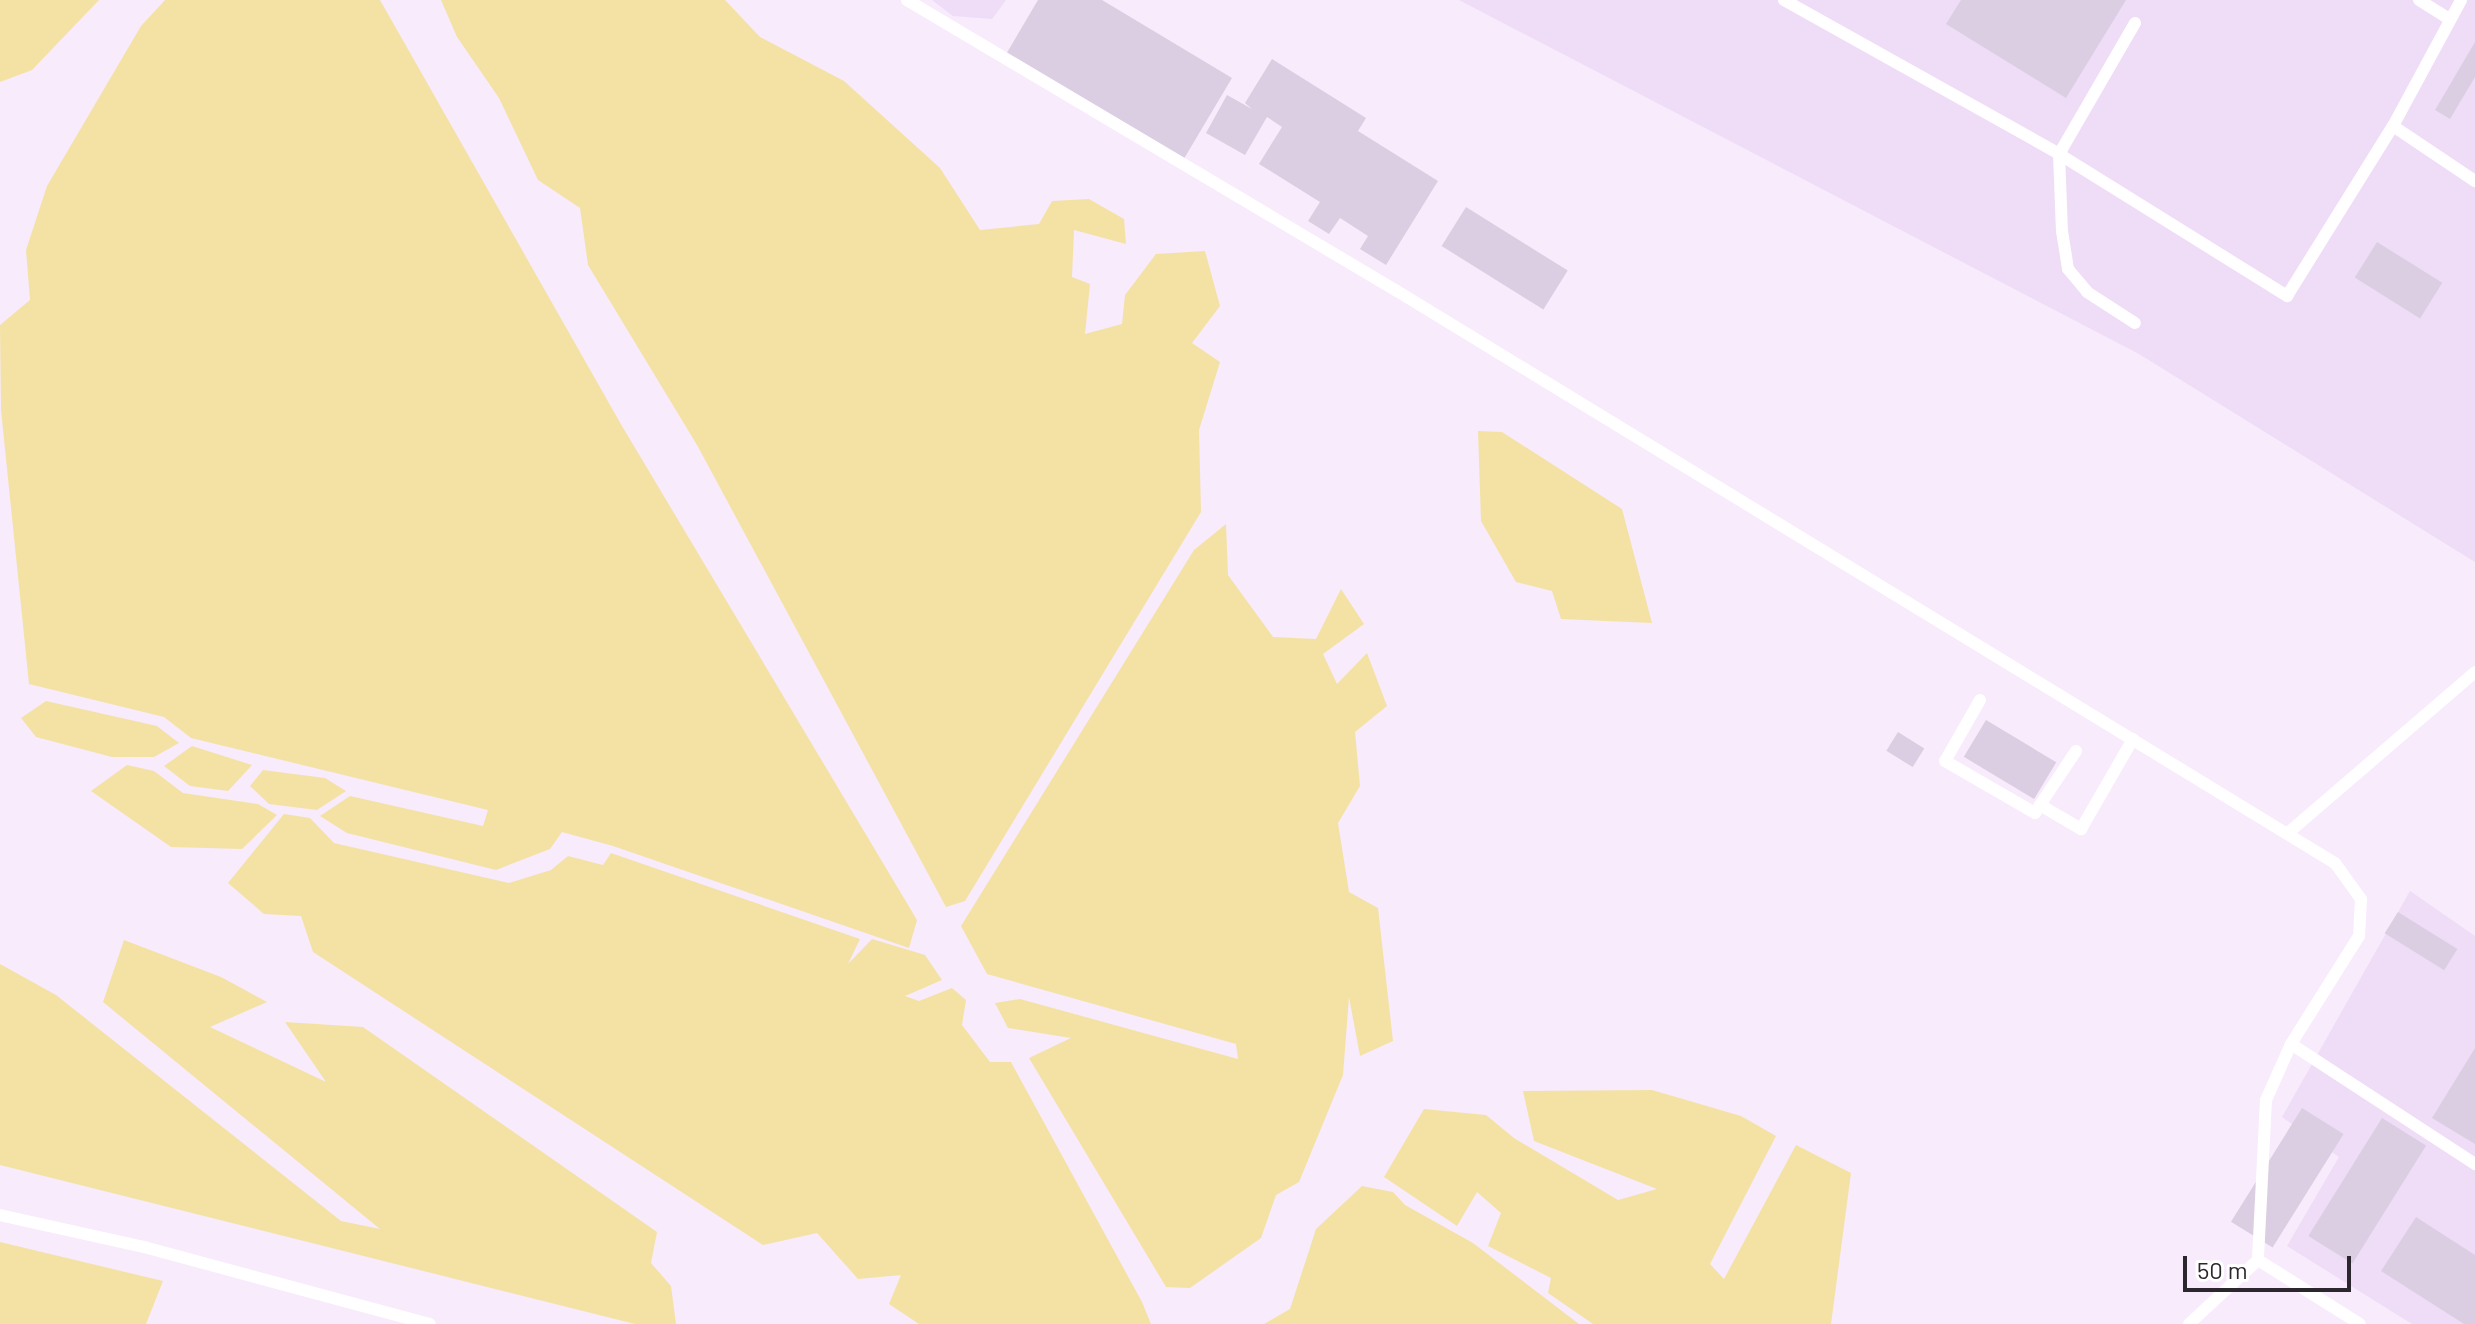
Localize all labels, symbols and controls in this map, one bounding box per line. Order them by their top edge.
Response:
scale bar [2187,1240,2355,1290]
text: 50 m [2197,1255,2248,1284]

